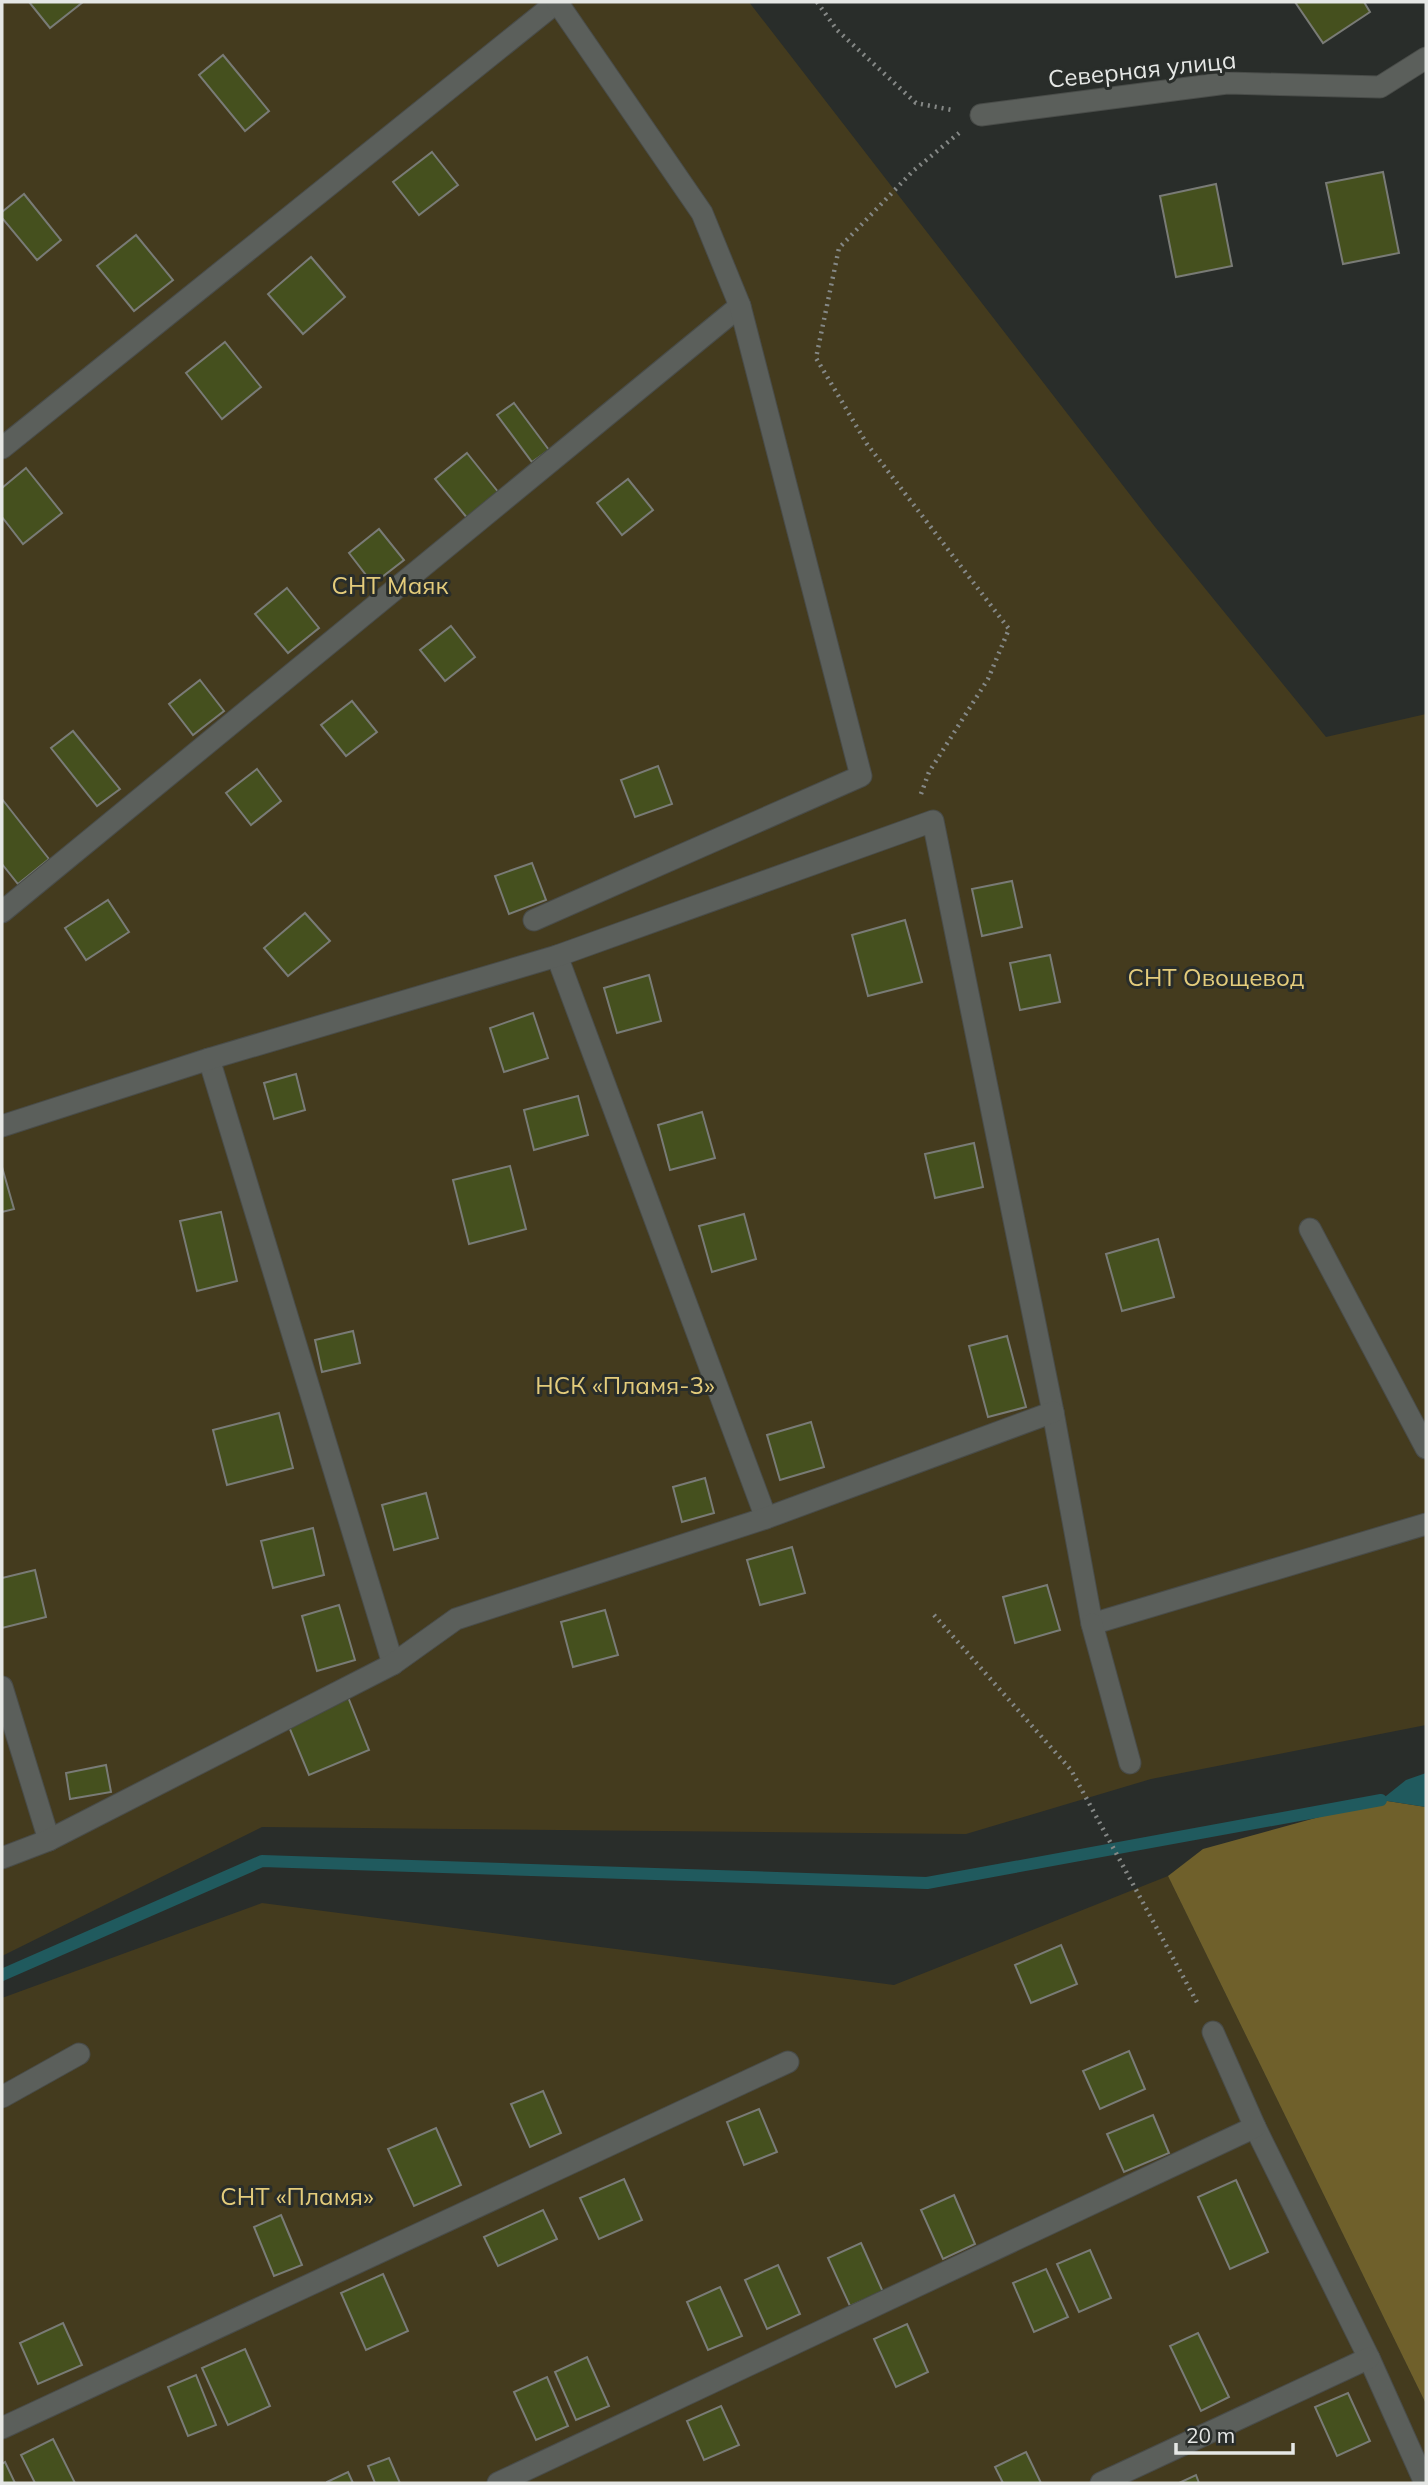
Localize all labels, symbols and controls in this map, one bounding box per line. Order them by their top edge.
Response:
street label: Северная улица [1046,44,1238,94]
park label: СНТ Маяк [332,570,449,600]
park label: СНТ Овощевод [1128,962,1304,992]
park label: НСК «Пламя-3» [535,1370,715,1400]
park label: СНТ «Пламя» [220,2181,374,2211]
scale bar [1176,2412,1293,2456]
text: 20 m [1186,2422,1235,2448]

